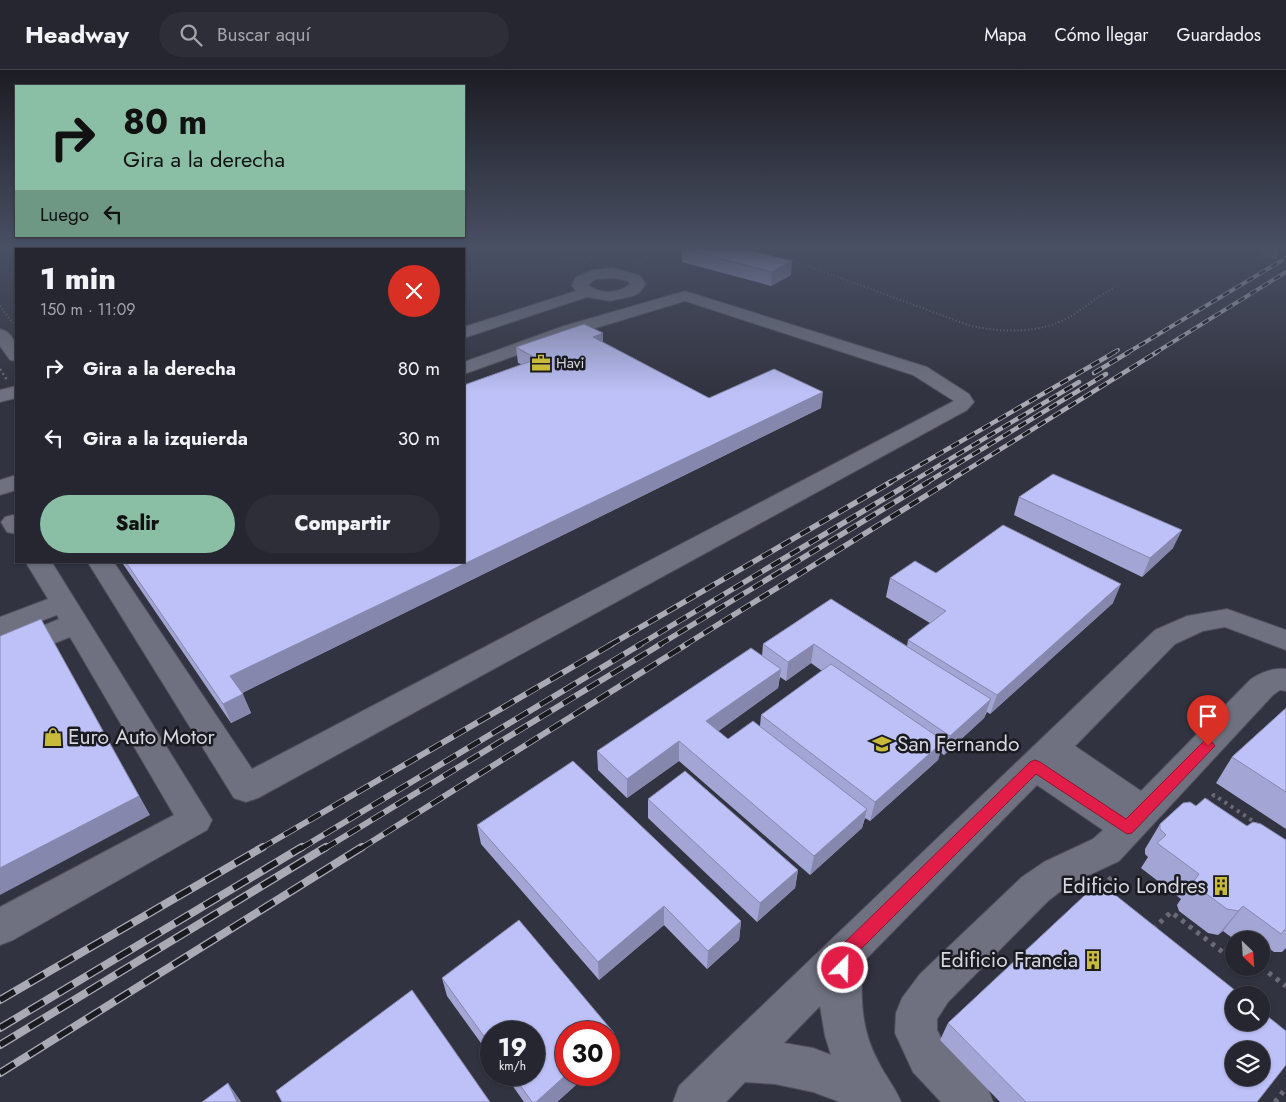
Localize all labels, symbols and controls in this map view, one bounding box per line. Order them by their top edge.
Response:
search box [159,12,509,57]
text: Headway [25,17,129,52]
icon: search [177,21,205,49]
text: Buscar aquí [217,21,311,48]
text: Mapa [984,22,1026,48]
text: Cómo llegar [1054,22,1149,48]
text: Guardados [1177,22,1261,48]
text: 80 m [123,97,207,147]
icon: right [40,105,105,170]
text: Gira a la derecha [123,143,285,175]
icon: left [99,200,127,228]
text: Luego [40,201,89,228]
text: 1 min [40,257,116,300]
button: close [388,265,440,317]
text: 150 m · 11:09 [40,298,136,321]
office icon: Havi [530,352,552,374]
place label: Havi [556,352,584,374]
icon: right [40,354,68,382]
text: Gira a la derecha [83,355,236,382]
text: 80 m [398,355,440,382]
icon: left [40,424,68,452]
text: Gira a la izquierda [83,425,248,452]
text: 30 m [398,425,440,452]
button: Salir [40,495,235,553]
button: Compartir [245,495,440,553]
pin [1187,695,1229,746]
icon: arrive [1194,702,1222,730]
place label: Euro Auto Motor [68,722,215,752]
shop icon: Euro Auto Motor [42,726,64,748]
place label: San Fernando [897,729,1019,759]
school or university icon: San Fernando [871,733,893,755]
place label: Edificio Londres [1062,871,1206,901]
building icon: Edificio Londres [1210,875,1232,897]
north arrow [1225,931,1270,976]
map controls [1225,931,1270,1086]
position arrow [816,941,868,993]
place label: Edificio Francia [940,945,1078,975]
building icon: Edificio Francia [1082,949,1104,971]
button: search [1225,986,1270,1031]
speed limit sign: 30 [555,1021,620,1086]
text: 19 [498,1029,527,1065]
button: layers [1225,1041,1270,1086]
text: km/h [499,1057,526,1075]

